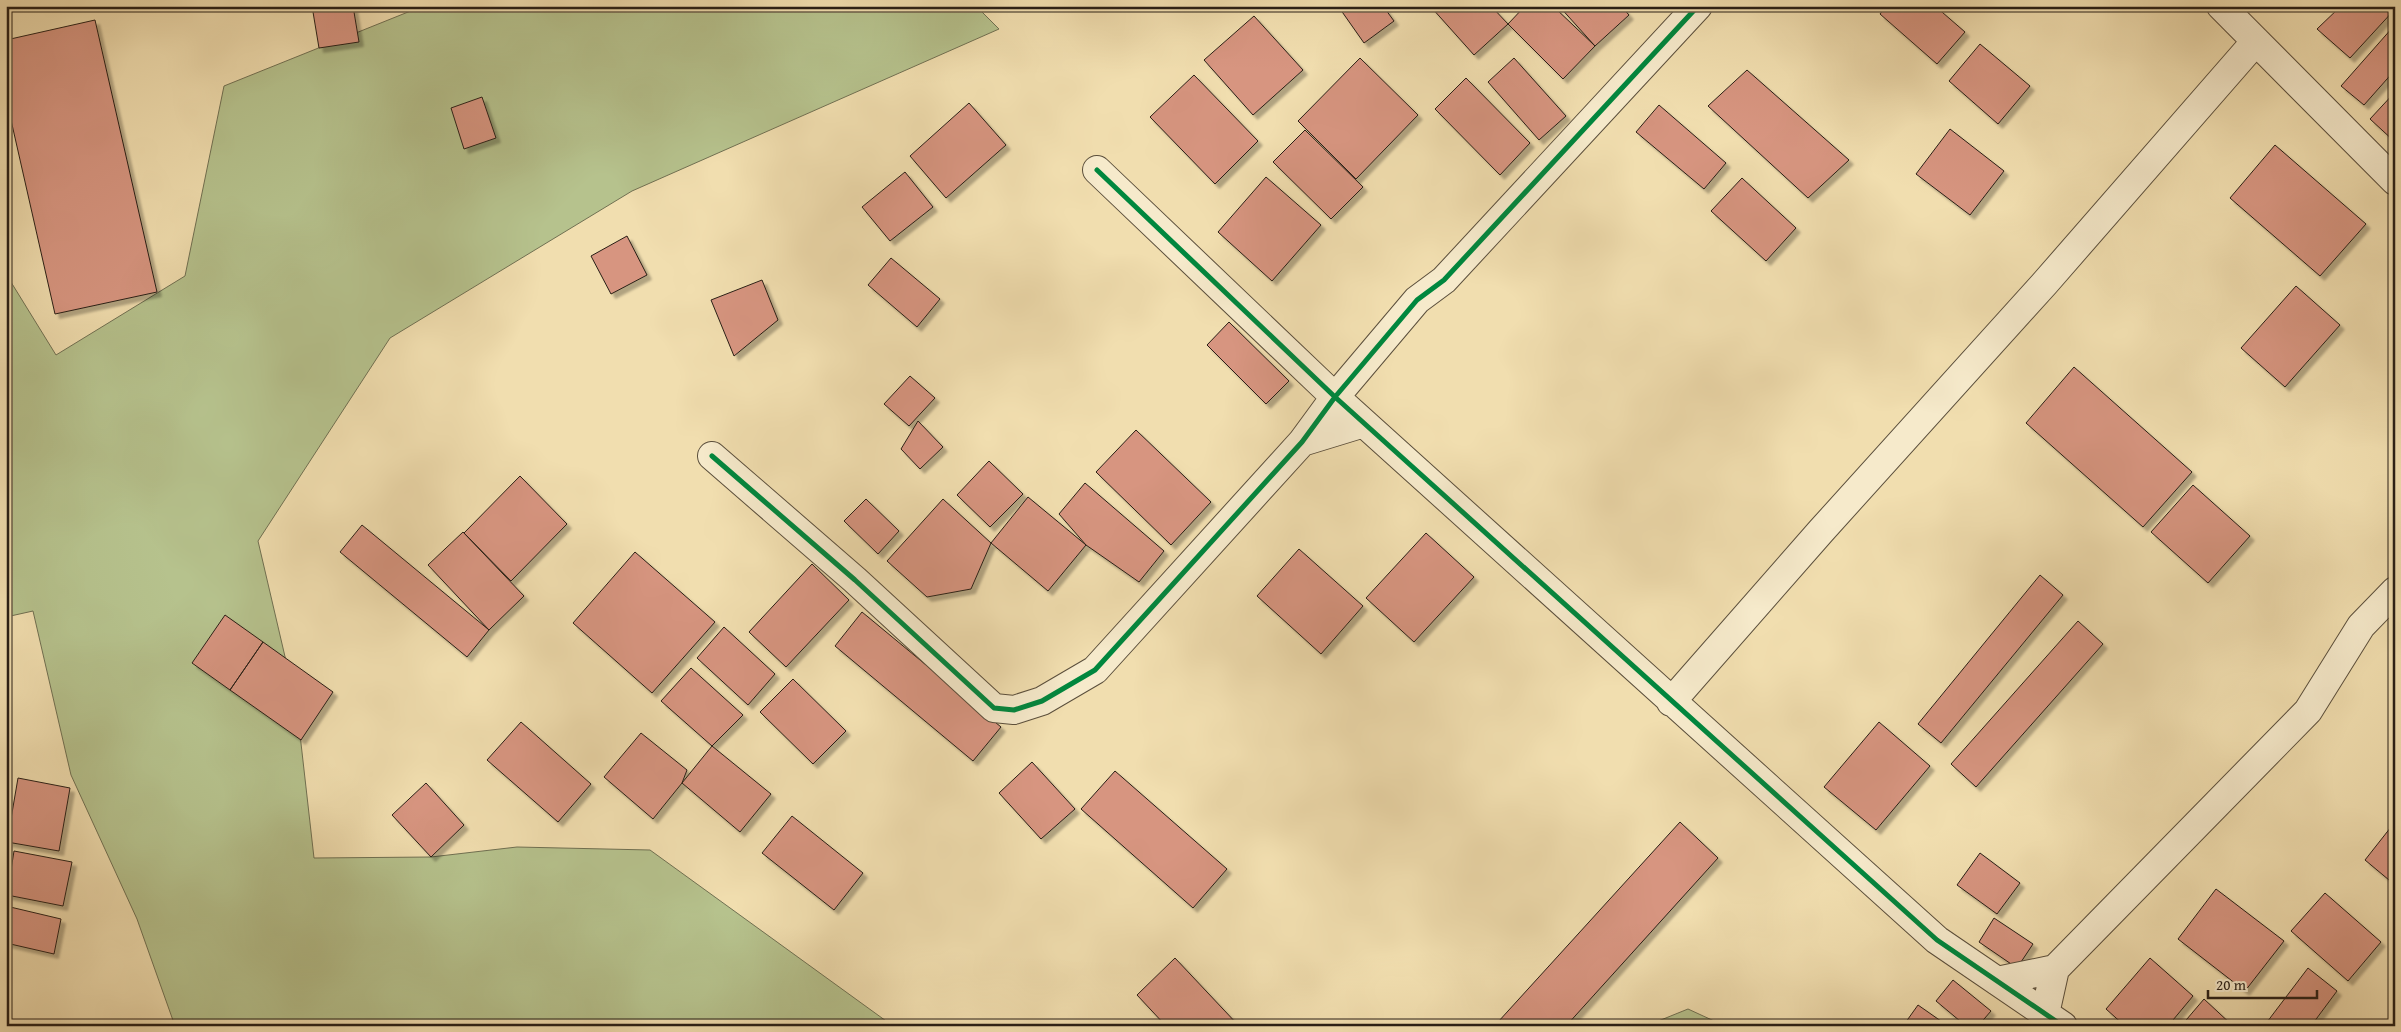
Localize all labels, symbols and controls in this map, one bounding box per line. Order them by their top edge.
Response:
scale bar [2208,967,2317,999]
text: 20 m [2216,974,2247,995]

